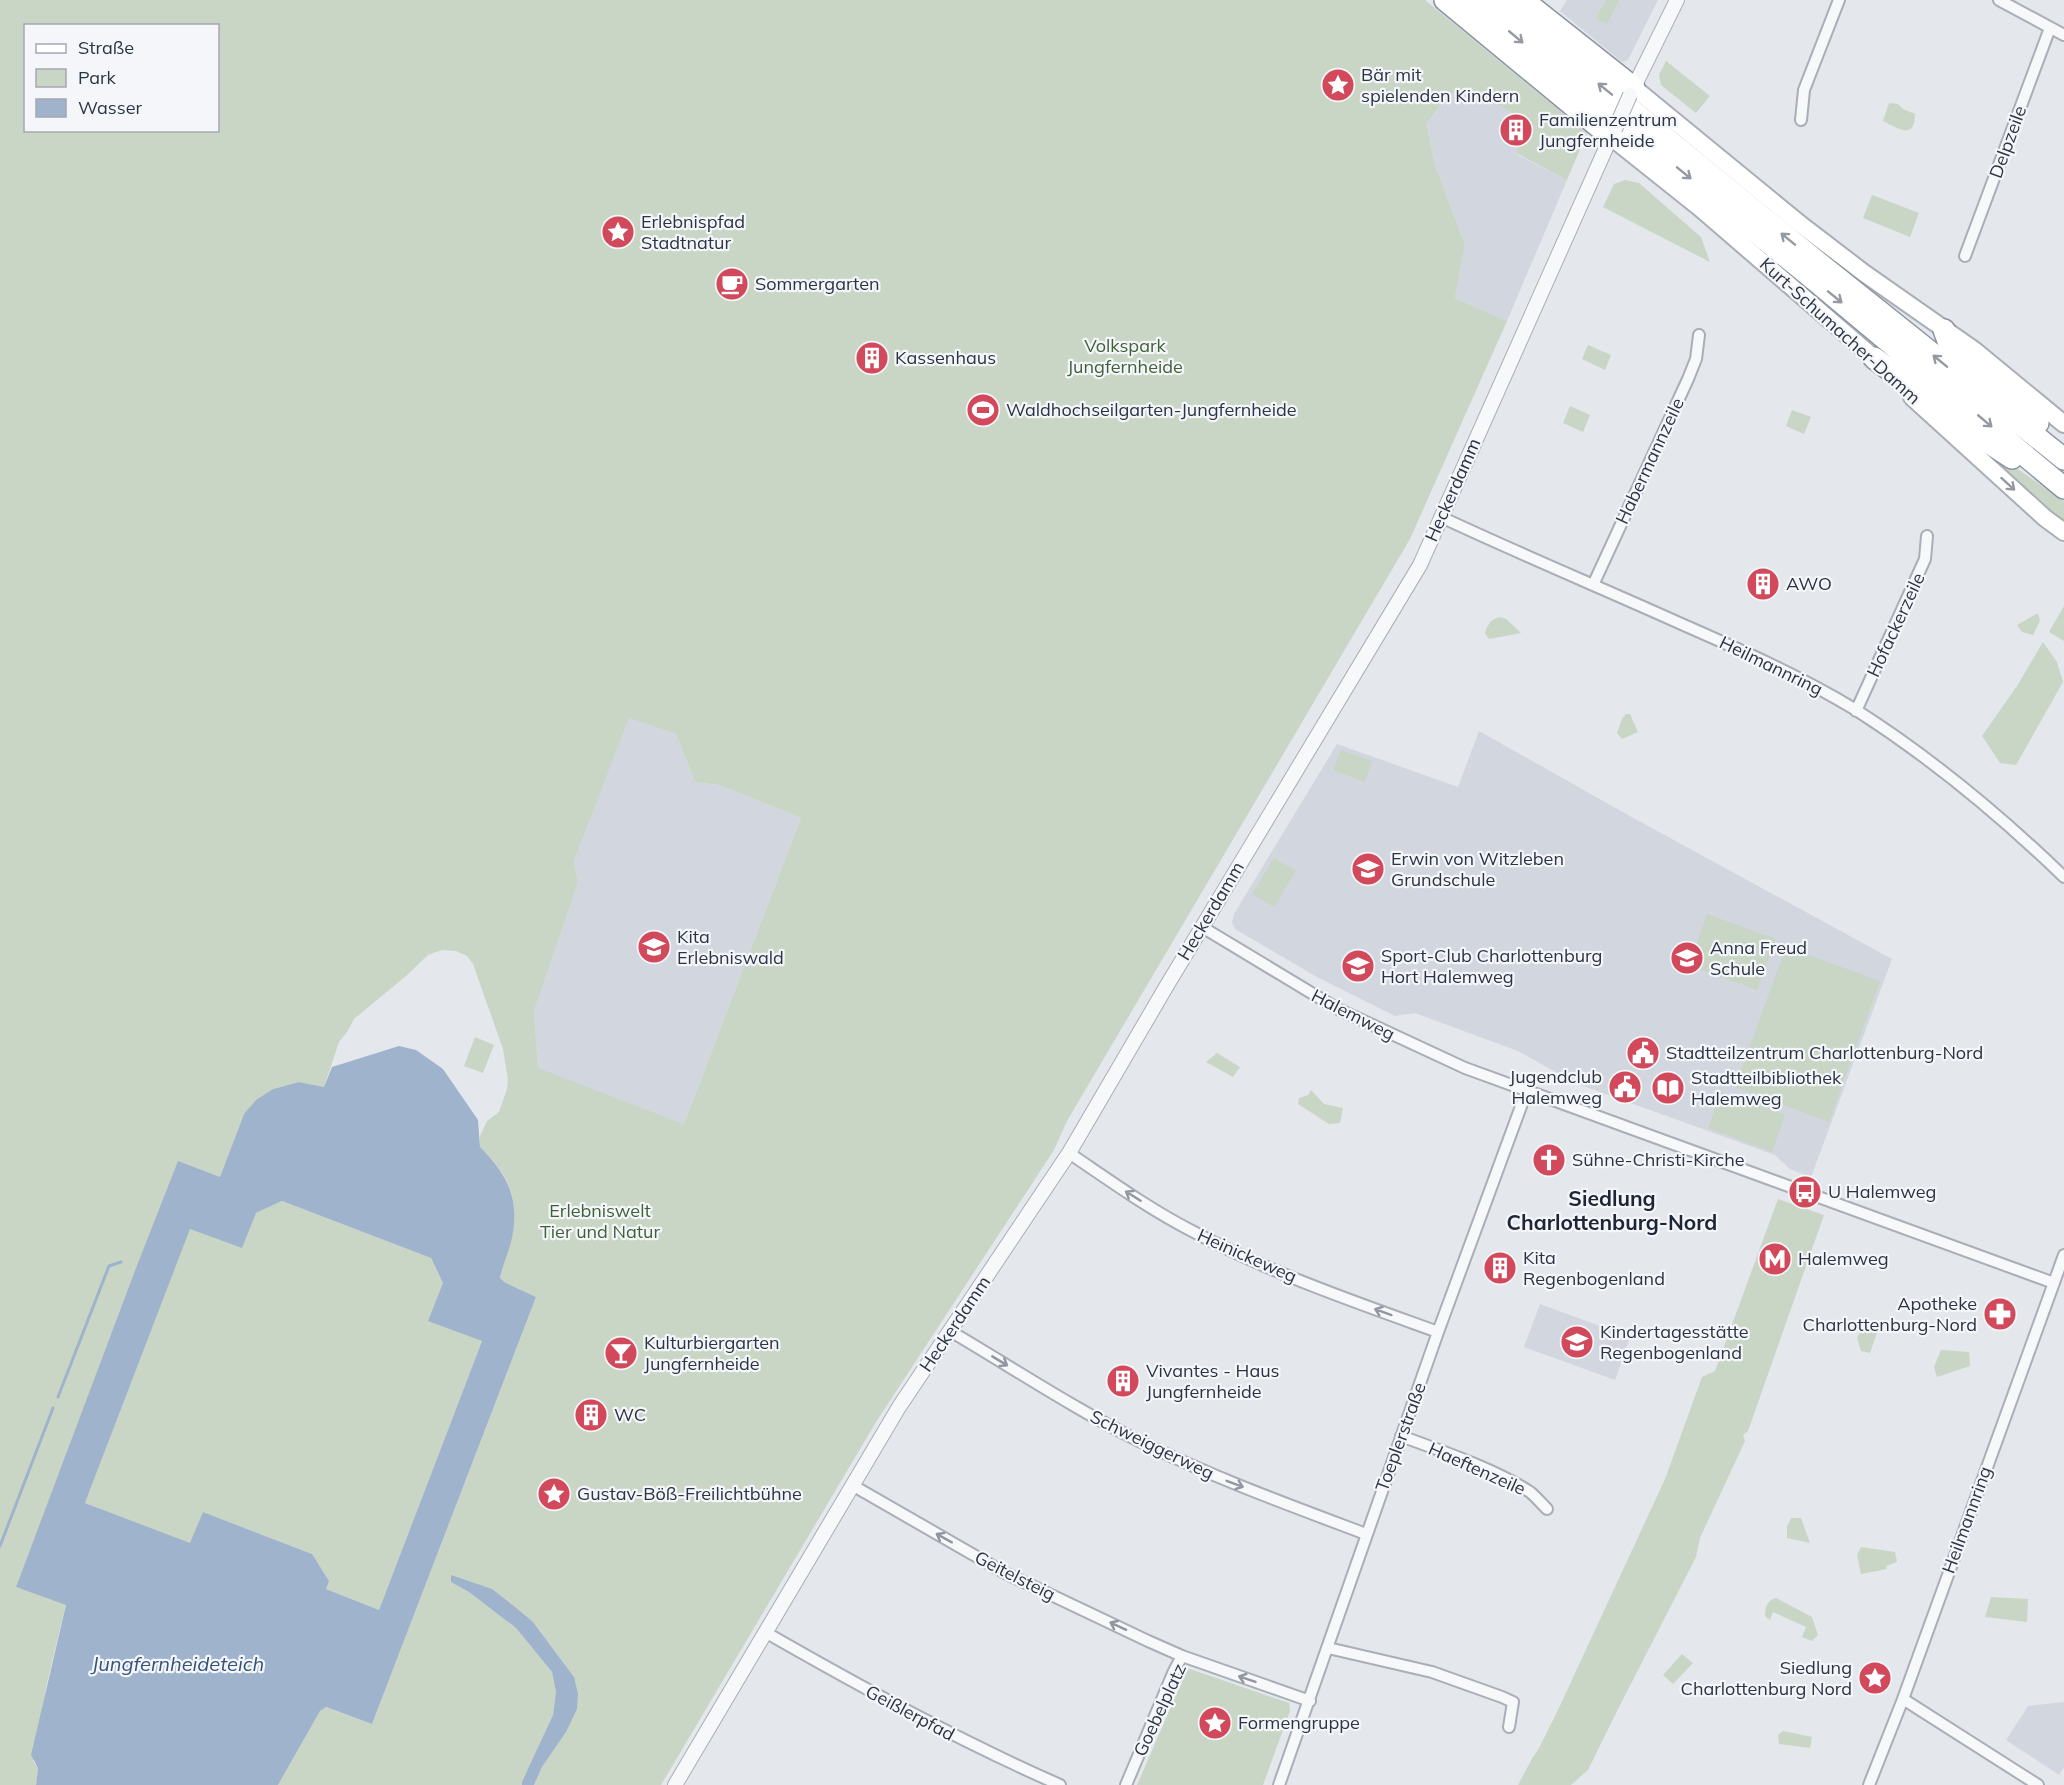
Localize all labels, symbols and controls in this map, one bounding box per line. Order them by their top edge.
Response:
legend [24,24,219,132]
one-way arrow [1508,31,1524,44]
text: Straße [78,36,134,59]
place label: Bär mit spielenden Kindern [1361,63,1519,107]
text: Park [78,66,117,89]
place icon: Bär mit spielenden Kindern [1320,67,1356,103]
one-way arrow [1597,82,1613,95]
text: Wasser [78,96,142,119]
street label: Delpzeile [1984,102,2031,181]
place label: Familienzentrum Jungfernheide [1539,108,1677,152]
building icon: Familienzentrum Jungfernheide [1498,112,1534,148]
one-way arrow [1676,166,1692,179]
place label: Erlebnispfad Stadtnatur [641,210,745,254]
place icon: Erlebnispfad Stadtnatur [600,214,636,250]
one-way arrow [1781,232,1797,245]
street label: Kurt-Schumacher-Damm [1755,252,1926,409]
cafe icon: Sommergarten [714,266,750,302]
place label: Sommergarten [755,272,880,295]
one-way arrow [1827,290,1843,303]
park label: Volkspark Jungfernheide [1067,334,1183,378]
building icon: Kassenhaus [854,340,890,376]
place label: Kassenhaus [895,346,996,369]
one-way arrow [1933,354,1949,367]
sports icon: Waldhochseilgarten-Jungfernheide [965,392,1001,428]
street label: Habermannzeile [1610,394,1689,528]
place label: Waldhochseilgarten-Jungfernheide [1006,398,1297,421]
one-way arrow [1977,414,1992,428]
street label: Heckerdamm [1419,434,1486,545]
one-way arrow [2000,477,2015,491]
building icon: AWO [1745,566,1781,602]
street label: Hofackerzeile [1861,569,1930,681]
place label: AWO [1786,572,1832,595]
street label: Heilmannring [1716,631,1827,700]
place label: Erwin von Witzleben Grundschule [1391,847,1564,891]
school or university icon: Erwin von Witzleben Grundschule [1350,851,1386,887]
street label: Heckerdamm [1172,857,1249,964]
place label: Kita Erlebniswald [677,925,784,969]
school or university icon: Kita Erlebniswald [636,929,672,965]
place label: Anna Freud Schule [1710,936,1807,980]
school or university icon: Anna Freud Schule [1669,940,1705,976]
place label: Sport-Club Charlottenburg Hort Halemweg [1381,944,1602,988]
school or university icon: Sport-Club Charlottenburg Hort Halemweg [1340,948,1376,984]
street label: Halemweg [1308,984,1399,1045]
public building icon: Stadtteilzentrum Charlottenburg-Nord [1625,1035,1661,1071]
place label: Stadtteilzentrum Charlottenburg-Nord [1666,1041,1983,1064]
place label: Jugendclub Halemweg [1509,1065,1602,1109]
place label: Stadtteilbibliothek Halemweg [1691,1066,1842,1110]
public building icon: Jugendclub Halemweg [1607,1069,1643,1105]
library icon: Stadtteilbibliothek Halemweg [1650,1070,1686,1106]
church icon: Sühne-Christi-Kirche [1531,1142,1567,1178]
place label: Sühne-Christi-Kirche [1572,1148,1745,1171]
bus stop icon: U Halemweg [1787,1174,1823,1210]
place label: U Halemweg [1828,1180,1936,1203]
district label: Siedlung Charlottenburg-Nord [1507,1185,1717,1235]
one-way arrow [1125,1190,1142,1202]
park label: Erlebniswelt Tier und Natur [540,1199,661,1243]
street label: Heinickeweg [1194,1223,1301,1288]
metro station icon: Halemweg [1757,1241,1793,1277]
place label: Kita Regenbogenland [1523,1246,1665,1290]
place label: Halemweg [1798,1247,1889,1270]
building icon: Kita Regenbogenland [1482,1250,1518,1286]
street label: Heckerdamm [914,1271,995,1376]
place label: Apotheke Charlottenburg-Nord [1803,1292,1977,1336]
pharmacy icon: Apotheke Charlottenburg-Nord [1982,1296,2018,1332]
one-way arrow [1374,1305,1393,1316]
place label: Kindertagesstätte Regenbogenland [1600,1320,1749,1364]
school or university icon: Kindertagesstätte Regenbogenland [1559,1324,1595,1360]
place label: Kulturbiergarten Jungfernheide [644,1331,780,1375]
bar icon: Kulturbiergarten Jungfernheide [603,1335,639,1371]
one-way arrow [991,1356,1008,1368]
place label: Vivantes - Haus Jungfernheide [1146,1359,1280,1403]
building icon: Vivantes - Haus Jungfernheide [1105,1363,1141,1399]
street label: Toeplerstraße [1370,1379,1431,1495]
building icon: WC [573,1397,609,1433]
place label: WC [614,1403,646,1426]
street label: Schweiggerweg [1087,1405,1218,1484]
street label: Haeftenzeile [1425,1437,1529,1500]
street label: Heilmannring [1937,1463,1997,1576]
place icon: Gustav-Böß-Freilichtbühne [536,1476,572,1512]
one-way arrow [1225,1479,1243,1490]
place label: Gustav-Böß-Freilichtbühne [577,1482,802,1505]
one-way arrow [935,1532,953,1543]
street label: Geitelsteig [971,1545,1059,1606]
one-way arrow [1109,1620,1127,1632]
water label: Jungfernheideteich [90,1651,264,1676]
place label: Siedlung Charlottenburg Nord [1681,1656,1852,1700]
street label: Goebelplatz [1128,1660,1191,1760]
place icon: Siedlung Charlottenburg Nord [1857,1660,1893,1696]
one-way arrow [1238,1672,1257,1683]
street label: Geißlerpfad [862,1680,959,1746]
place icon: Formengruppe [1197,1705,1233,1741]
place label: Formengruppe [1238,1711,1360,1734]

